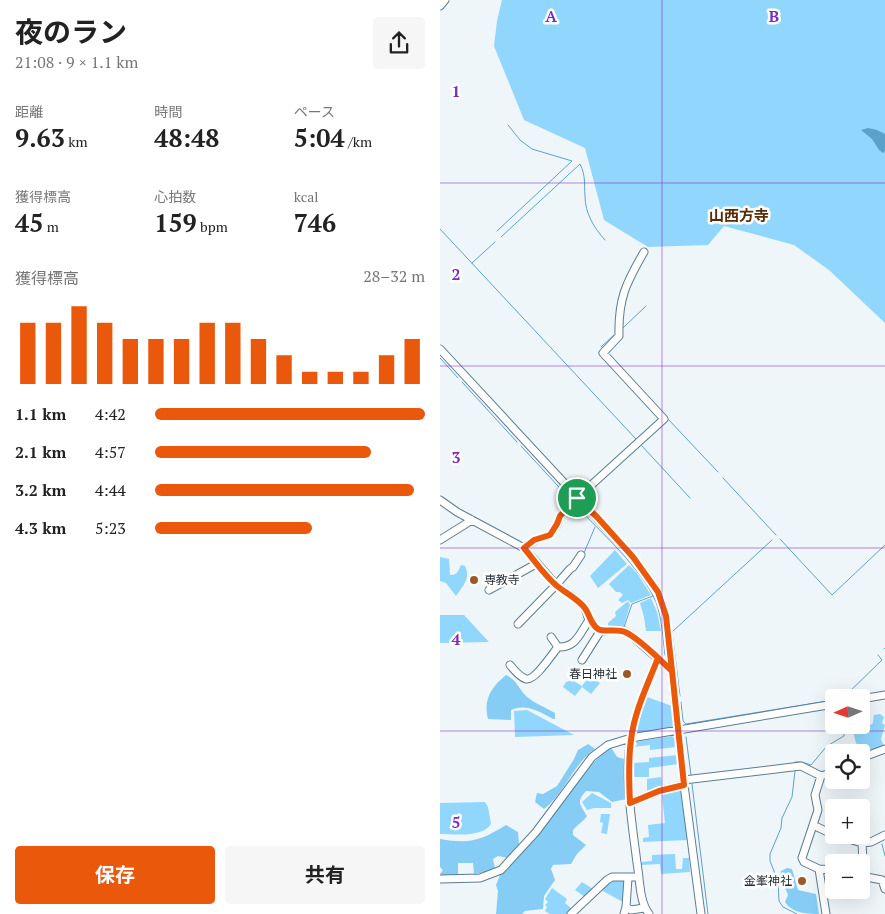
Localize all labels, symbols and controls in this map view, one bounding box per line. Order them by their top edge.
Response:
text: A [545,5,557,27]
text: B [769,5,779,27]
text: 夜のラン [15,13,127,50]
button: share [373,17,425,69]
text: 21:08 · 9 × 1.1 km [15,51,138,73]
text: 1 [451,80,461,102]
text: 距離 [15,102,43,121]
text: 時間 [154,102,182,121]
text: ペース [294,102,335,121]
text: 9.63 [15,121,65,154]
text: 48:48 [154,121,219,154]
text: 5:04 [294,121,345,154]
text: km [65,132,88,151]
text: /km [345,132,372,151]
text: 獲得標高 [15,187,71,206]
text: 心拍数 [154,187,196,206]
text: kcal [294,187,319,206]
district label: 山西方寺 [709,205,769,225]
text: 45 [15,206,43,239]
text: 159 [154,206,197,239]
text: 746 [294,206,336,239]
text: m [43,217,59,236]
text: bpm [197,217,228,236]
text: 2 [451,263,461,285]
text: 28–32 m [363,265,425,287]
text: 獲得標高 [15,267,79,289]
text: 1.1 km [15,403,66,425]
text: 4:42 [95,403,126,425]
text: 2.1 km [15,441,66,463]
text: 4:57 [95,441,126,463]
text: 3 [451,446,461,468]
pin [556,477,598,519]
text: 3.2 km [15,479,66,501]
text: 4:44 [95,479,126,501]
icon: arrive [563,484,591,512]
text: 4.3 km [15,517,66,539]
text: 5:23 [95,517,126,539]
place label: 専教寺 [484,572,520,587]
marker: 専教寺 [468,574,480,586]
text: 4 [451,628,461,650]
place label: 春日神社 [569,666,617,681]
marker: 春日神社 [621,668,633,680]
north arrow [825,689,870,734]
map controls [825,689,870,899]
button: locate [825,744,870,789]
button: + [825,799,870,844]
text: 5 [451,811,461,833]
button: 保存 [15,846,215,904]
button: 共有 [225,846,425,904]
button: − [825,854,870,899]
place label: 金峯神社 [744,873,792,888]
marker: 金峯神社 [796,875,808,887]

